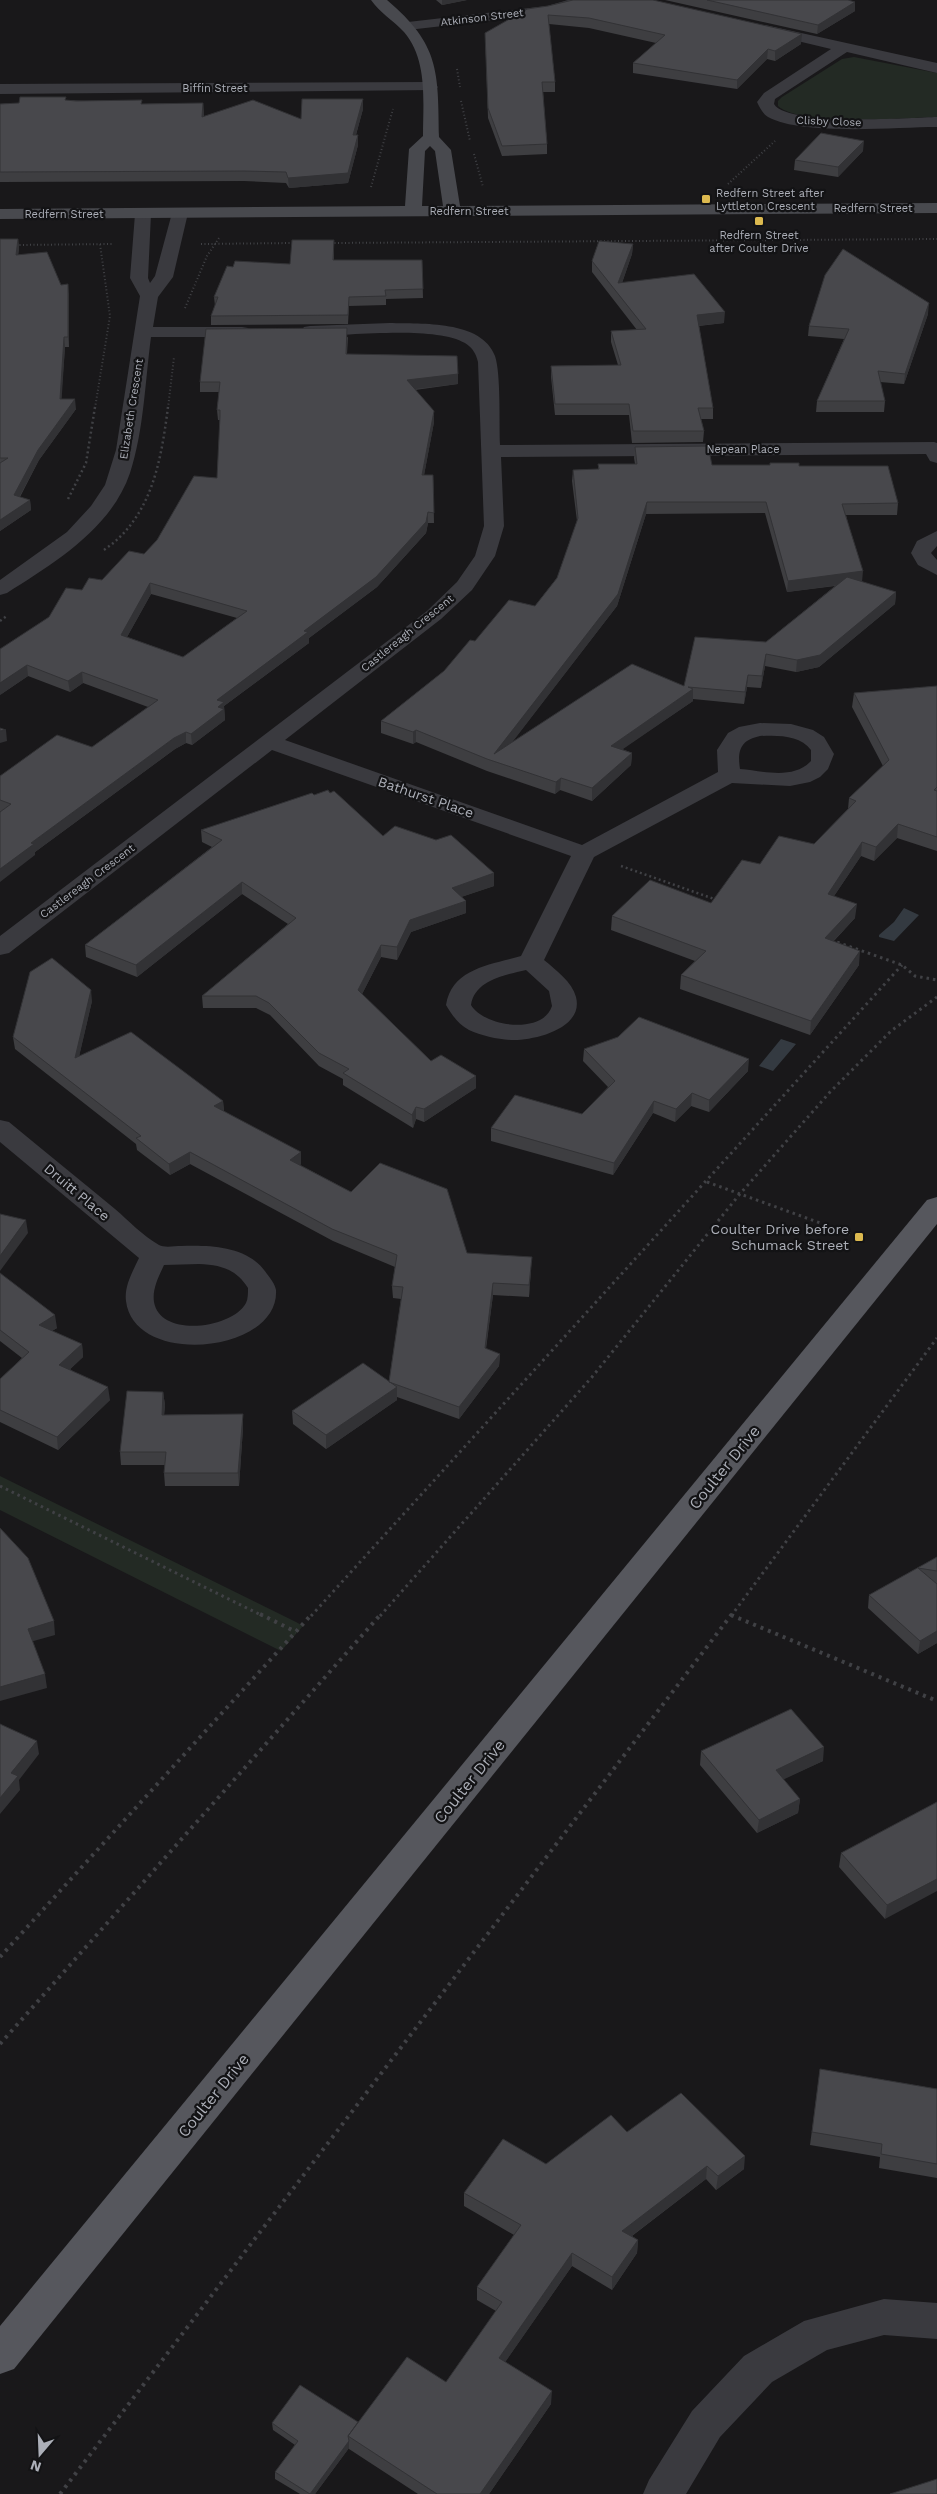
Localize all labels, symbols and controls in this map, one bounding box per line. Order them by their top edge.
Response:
street label: Atkinson Street [440,6,525,29]
street label: Biffin Street [182,82,248,95]
street label: Clisby Close [796,114,862,129]
place label: Redfern Street after Lyttleton Crescent [716,187,825,213]
marker: Redfern Street after Lyttleton Crescent [700,193,712,205]
street label: Redfern Street [833,202,913,215]
street label: Redfern Street [429,205,509,218]
street label: Redfern Street [24,208,104,221]
marker: Redfern Street after Coulter Drive [753,215,765,227]
place label: Redfern Street after Coulter Drive [709,229,809,255]
street label: Elizabeth Crescent [117,358,146,460]
street label: Nepean Place [706,443,780,456]
street label: Castlereagh Crescent [359,592,456,675]
street label: Bathurst Place [376,773,476,821]
street label: Castlereagh Crescent [37,841,137,921]
street label: Druitt Place [41,1160,113,1224]
place label: Coulter Drive before Schumack Street [711,1221,849,1253]
marker: Coulter Drive before Schumack Street [853,1231,865,1243]
street label: Coulter Drive [685,1422,764,1513]
street label: Coulter Drive [430,1736,509,1827]
street label: Coulter Drive [174,2050,253,2141]
north arrow [15,2429,65,2479]
text: N [28,2457,43,2476]

